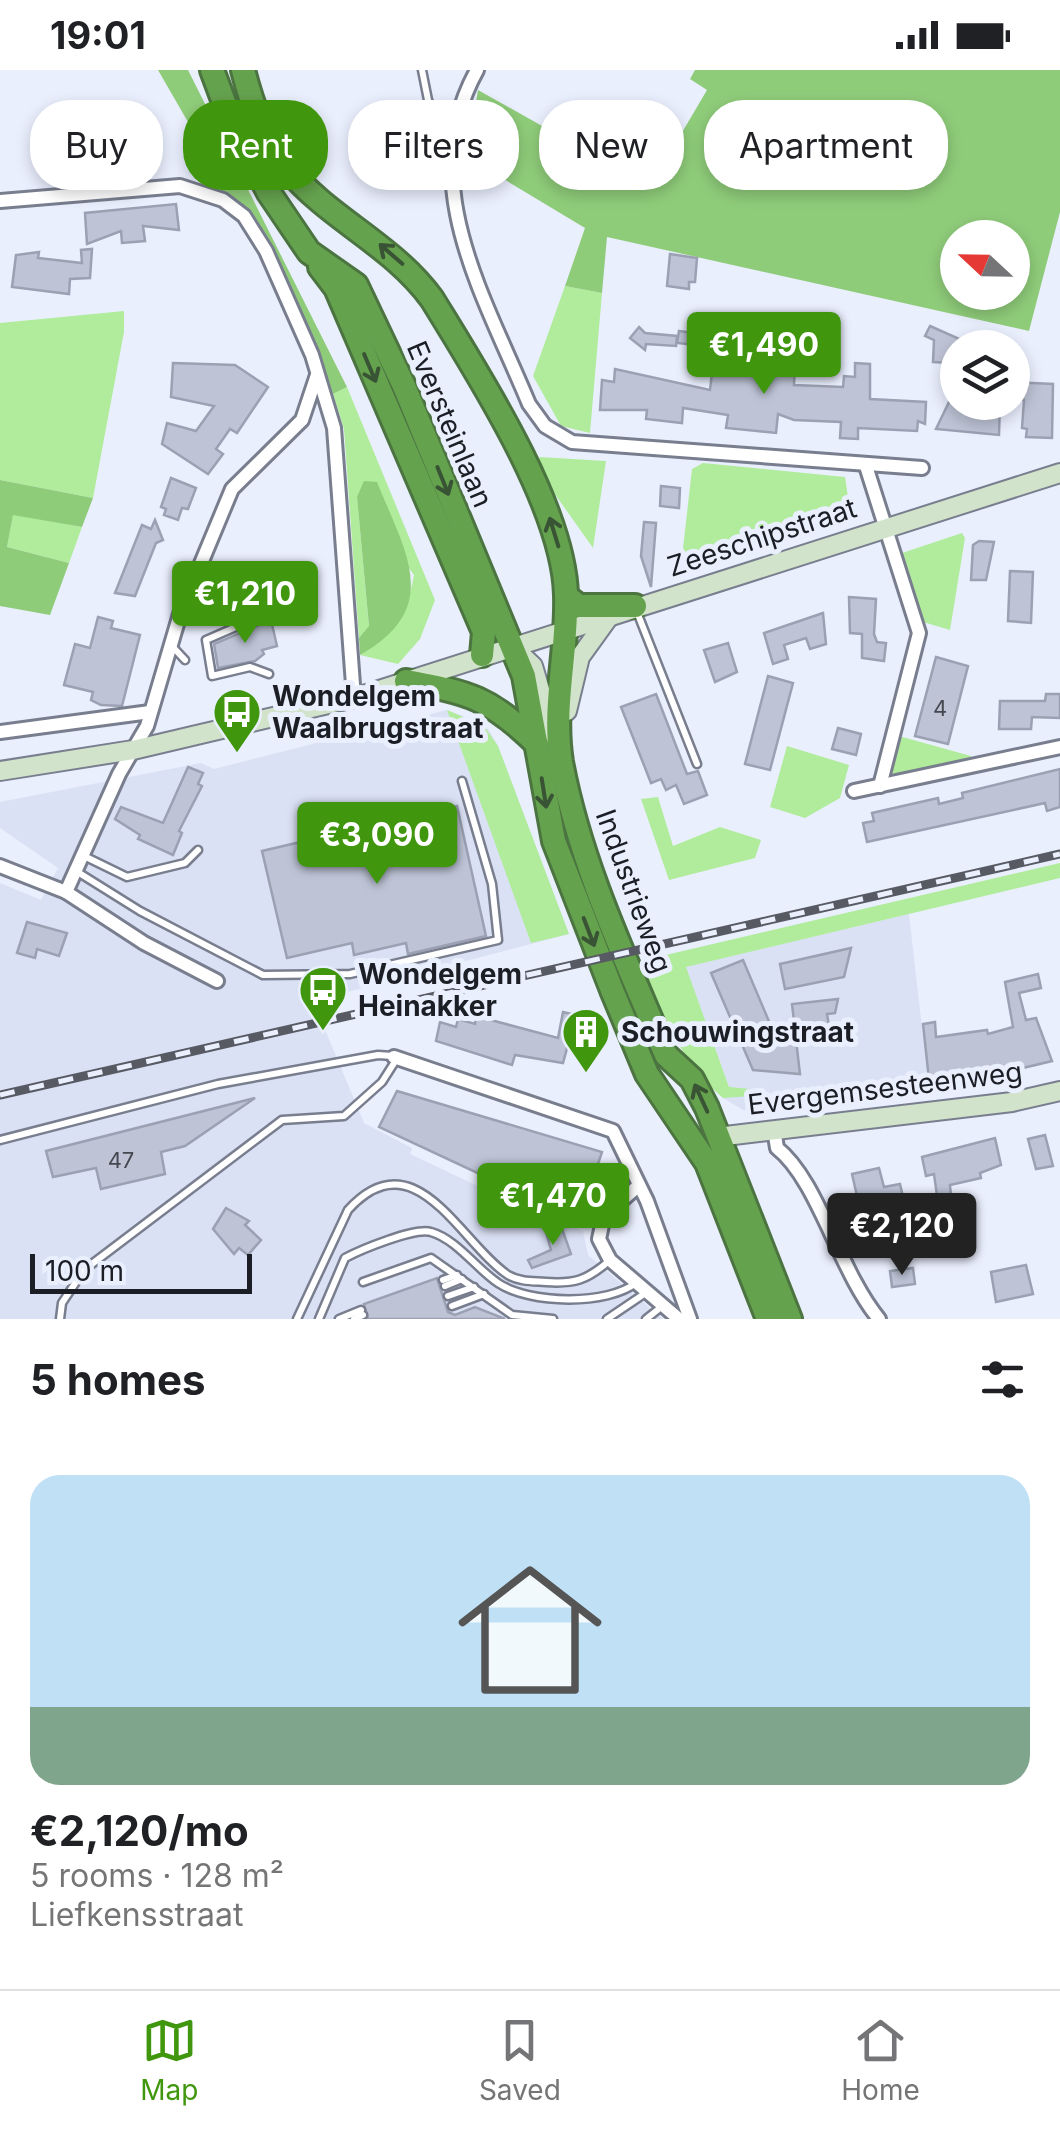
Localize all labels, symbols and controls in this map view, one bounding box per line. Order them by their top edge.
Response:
text: 19:01 [50,12,146,58]
chip: Buy [30,100,163,190]
chip: Rent [183,100,328,190]
chip: Filters [348,100,519,190]
chip: New [539,100,684,190]
chip: Apartment [704,100,948,190]
north arrow [940,220,1030,310]
map controls [940,220,1030,420]
one-way arrow [379,243,404,266]
pin: €1,490 [683,312,845,397]
text: €1,490 [709,325,819,364]
button: layers [940,330,1030,420]
street label: Eversteinlaan [400,336,500,512]
one-way arrow [362,352,380,383]
one-way arrow [435,466,453,496]
street label: Zeeschipstraat [663,490,861,584]
one-way arrow [543,517,561,549]
pin: €1,210 [164,561,326,646]
text: €1,210 [194,574,296,613]
place label: Wondelgem Waalbrugstraat [272,679,483,745]
bus stop icon: Wondelgem Waalbrugstraat [211,686,263,754]
house number: 4 [933,695,947,721]
one-way arrow [535,776,554,808]
pin: €3,090 [296,802,458,887]
street label: Industrieweg [589,805,679,977]
text: €3,090 [319,815,435,854]
one-way arrow [582,916,600,947]
place label: Wondelgem Heinakker [358,957,522,1023]
bus stop icon: Wondelgem Heinakker [297,964,349,1032]
building icon: Schouwingstraat [560,1006,612,1074]
place label: Schouwingstraat [621,1015,854,1049]
street label: Evergemsesteenweg [746,1054,1024,1122]
one-way arrow [691,1084,710,1114]
house number: 47 [108,1147,134,1173]
pin: €1,470 [472,1163,634,1248]
text: €1,470 [499,1176,607,1215]
pin: €2,120 [821,1193,983,1278]
text: €2,120 [849,1206,955,1245]
scale bar [30,1249,252,1294]
text: 100 m [45,1254,124,1288]
icon: filters [975,1352,1030,1407]
text: 5 homes [30,1354,206,1405]
icon: home [440,1540,620,1720]
text: €2,120/mo [30,1805,249,1856]
text: 5 rooms · 128 m² [30,1856,284,1895]
text: Liefkensstraat [30,1895,243,1934]
tab: Map [140,2013,198,2107]
tab: Saved [479,2013,561,2107]
tab: Home [841,2013,920,2107]

